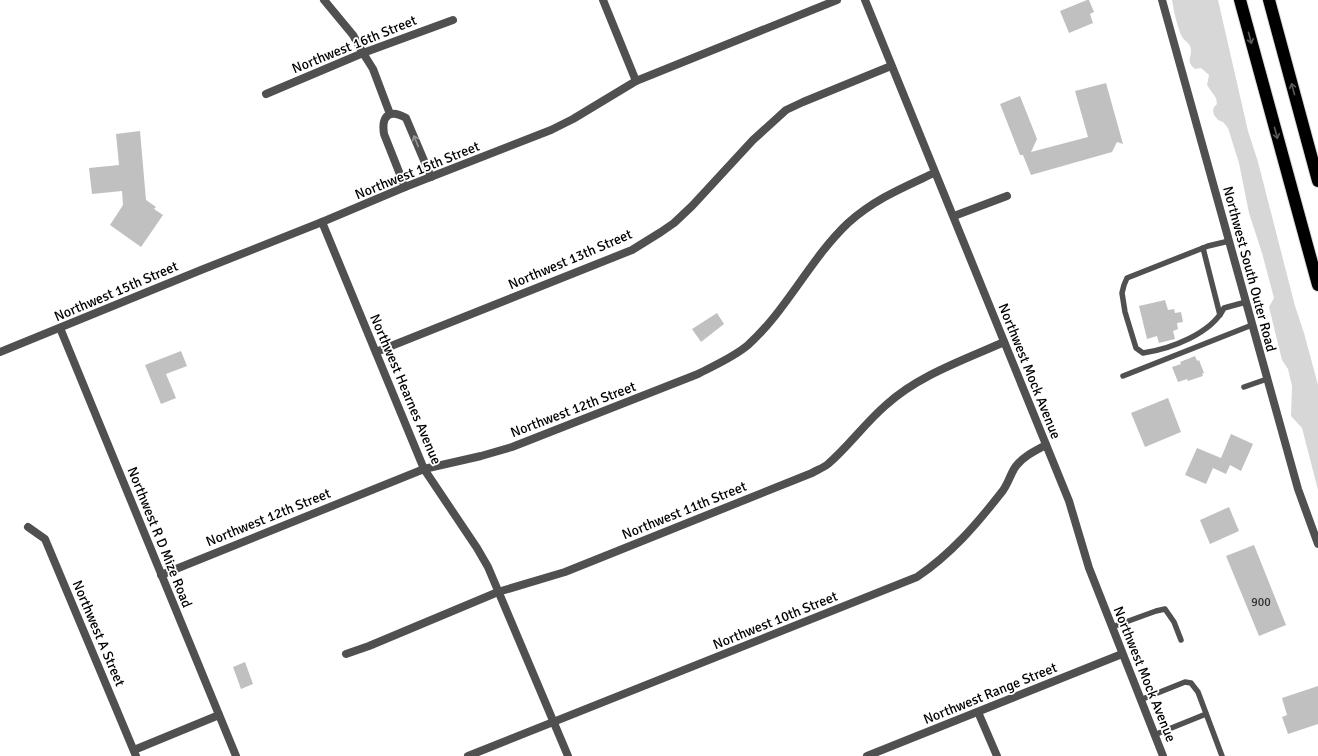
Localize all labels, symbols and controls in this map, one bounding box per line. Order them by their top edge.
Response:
street label: Northwest 16th Street [289,12,419,77]
one-way arrow [1247,31,1255,44]
one-way arrow [1289,83,1296,96]
one-way arrow [1273,126,1280,139]
one-way arrow [412,136,420,148]
street label: Northwest 15th Street [352,138,482,203]
street label: Northwest South Outer Road [1219,184,1280,354]
street label: Northwest 13th Street [506,226,635,293]
street label: Northwest 15th Street [52,258,181,325]
street label: Northwest Mock Avenue [995,301,1065,441]
street label: Northwest Hearnes Avenue [366,311,445,467]
street label: Northwest 12th Street [508,378,638,441]
street label: Northwest R D Mize Road [123,464,196,610]
street label: Northwest 11th Street [619,478,749,543]
street label: Northwest 12th Street [203,485,333,550]
street label: Northwest A Street [69,578,129,689]
street label: Northwest 10th Street [710,588,840,653]
house number: 900 [1251,595,1271,610]
street label: Northwest Mock Avenue [1110,604,1180,744]
street label: Northwest Range Street [921,659,1060,728]

